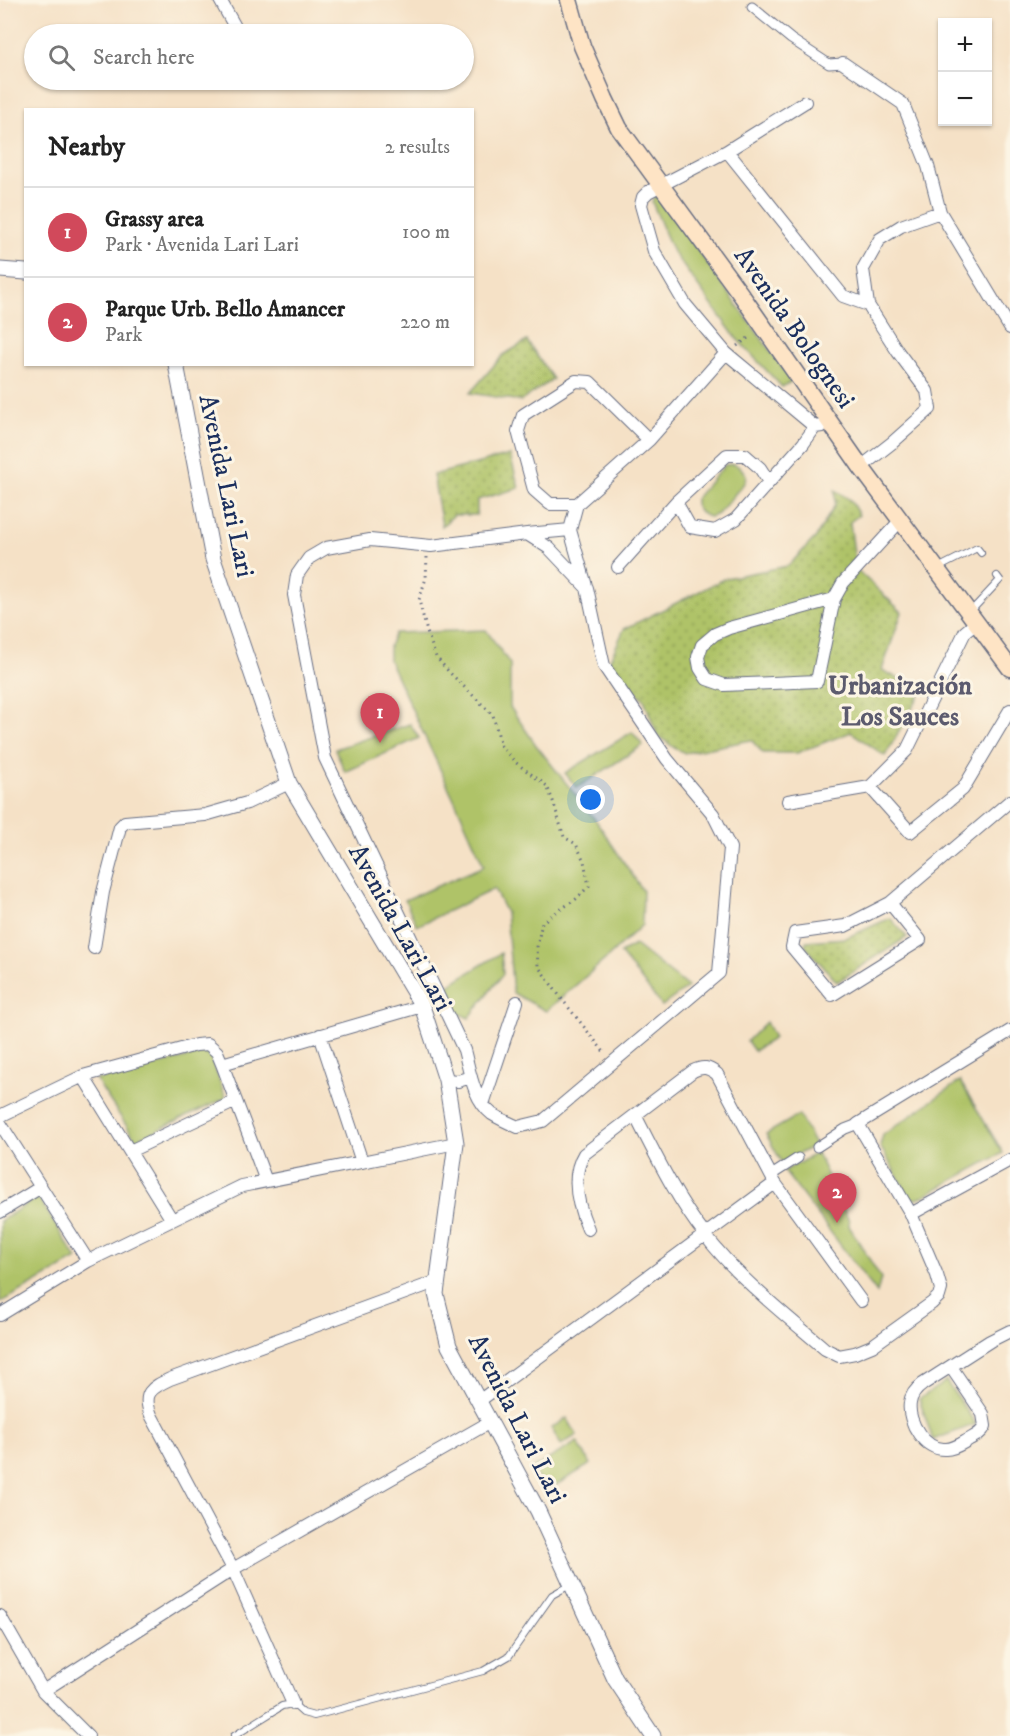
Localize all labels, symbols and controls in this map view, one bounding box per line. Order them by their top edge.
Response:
map controls [938,18,992,126]
button: + [938,18,992,72]
search box [24,24,474,90]
icon: search [45,41,78,74]
text: Search here [93,44,195,71]
button: − [938,72,992,126]
text: Nearby [48,131,125,164]
text: 2 results [385,135,450,160]
text: Grassy area [105,206,204,233]
text: 1 [64,220,71,245]
text: 100 m [402,220,450,245]
text: Park · Avenida Lari Lari [105,233,299,258]
street label: Avenida Bolognesi [726,241,862,415]
text: Parque Urb. Bello Amancer [105,296,345,323]
text: 2 [63,310,72,335]
text: 220 m [400,310,450,335]
text: Park [105,323,142,348]
street label: Avenida Lari Lari [191,392,261,580]
district label: Urbanización Los Sauces [828,669,973,734]
pin: 1 [360,694,400,743]
your location [576,785,605,814]
street label: Avenida Lari Lari [340,839,460,1017]
pin: 2 [818,1174,856,1223]
street label: Avenida Lari Lari [460,1329,574,1509]

